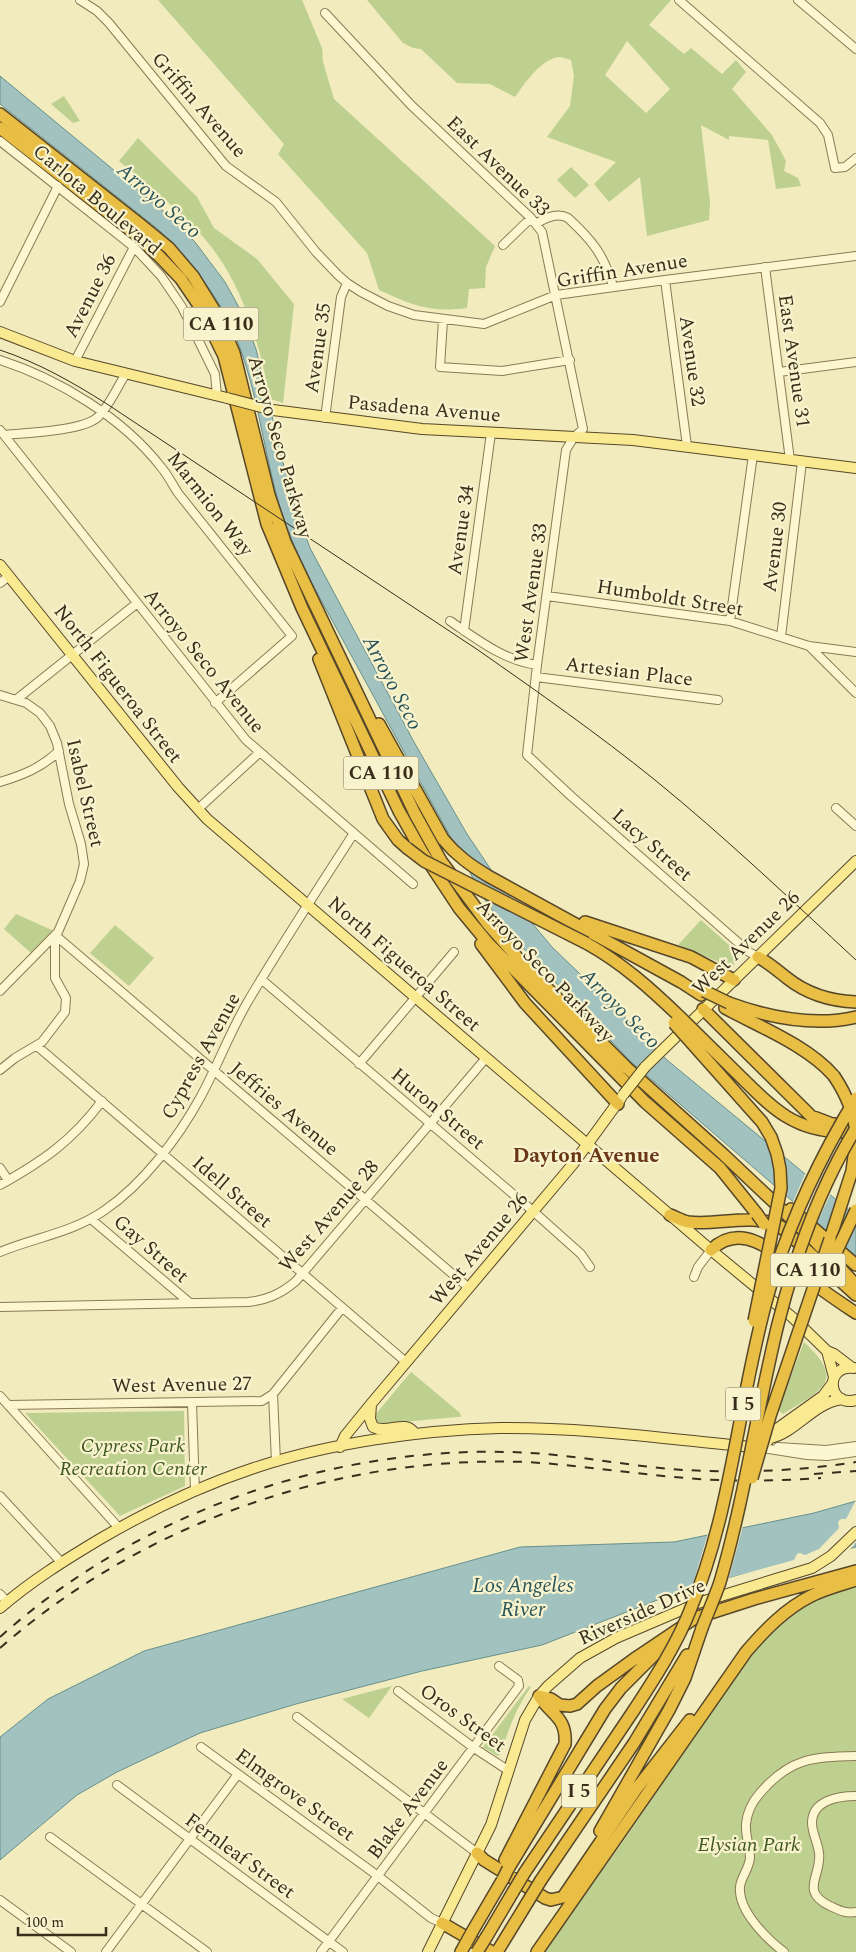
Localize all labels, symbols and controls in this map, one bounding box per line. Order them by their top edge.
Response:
street label: Griffin Avenue [144,45,254,165]
street label: East Avenue 33 [439,109,557,223]
street label: Carlota Boulevard [26,137,168,263]
water label: Arroyo Seco [109,154,208,247]
street label: Griffin Avenue [554,246,690,296]
street label: Avenue 36 [56,249,124,343]
street label: East Avenue 31 [770,292,818,430]
street label: Avenue 35 [297,301,339,395]
road number: CA 110 [184,308,258,340]
street label: Avenue 32 [671,314,713,408]
street label: Arroyo Seco Parkway [240,352,321,543]
street label: Pasadena Avenue [346,387,502,431]
street label: Marmion Way [159,445,262,564]
street label: Avenue 34 [440,483,482,577]
street label: Avenue 30 [755,500,795,594]
street label: West Avenue 33 [506,521,556,665]
street label: Humboldt Street [594,572,746,624]
street label: Arroyo Seco Avenue [136,582,272,740]
street label: North Figueroa Street [46,598,190,770]
water label: Arroyo Seco [353,629,430,736]
street label: Artesian Place [563,649,695,695]
street label: Isabel Street [58,736,112,850]
road number: CA 110 [344,756,418,790]
street label: Lacy Street [605,801,699,889]
street label: West Avenue 26 [685,883,807,1003]
street label: North Figueroa Street [321,889,487,1039]
street label: Arroyo Seco Parkway [471,895,619,1047]
water label: Arroyo Seco [575,964,665,1054]
street label: Cypress Avenue [154,987,248,1125]
street label: Jeffries Avenue [223,1054,345,1164]
street label: Huron Street [384,1060,492,1158]
district label: Dayton Avenue [512,1140,660,1172]
street label: Idell Street [185,1149,279,1235]
street label: West Avenue 28 [272,1153,386,1279]
street label: West Avenue 26 [422,1186,536,1312]
street label: Gay Street [106,1207,196,1291]
road number: CA 110 [770,1254,846,1286]
street label: West Avenue 27 [112,1369,252,1401]
road number: I 5 [726,1388,760,1420]
park label: Cypress Park Recreation Center [59,1431,208,1484]
water label: Los Angeles River [472,1570,574,1626]
street label: Riverside Drive [574,1571,710,1653]
street label: Oros Street [413,1676,513,1760]
street label: Elmgrove Street [229,1741,361,1849]
street label: Blake Avenue [360,1752,456,1866]
road number: I 5 [562,1774,596,1808]
street label: Fernleaf Street [178,1806,302,1906]
park label: Elysian Park [698,1830,801,1860]
scale bar [18,1904,105,1936]
text: 100 m [25,1911,64,1934]

